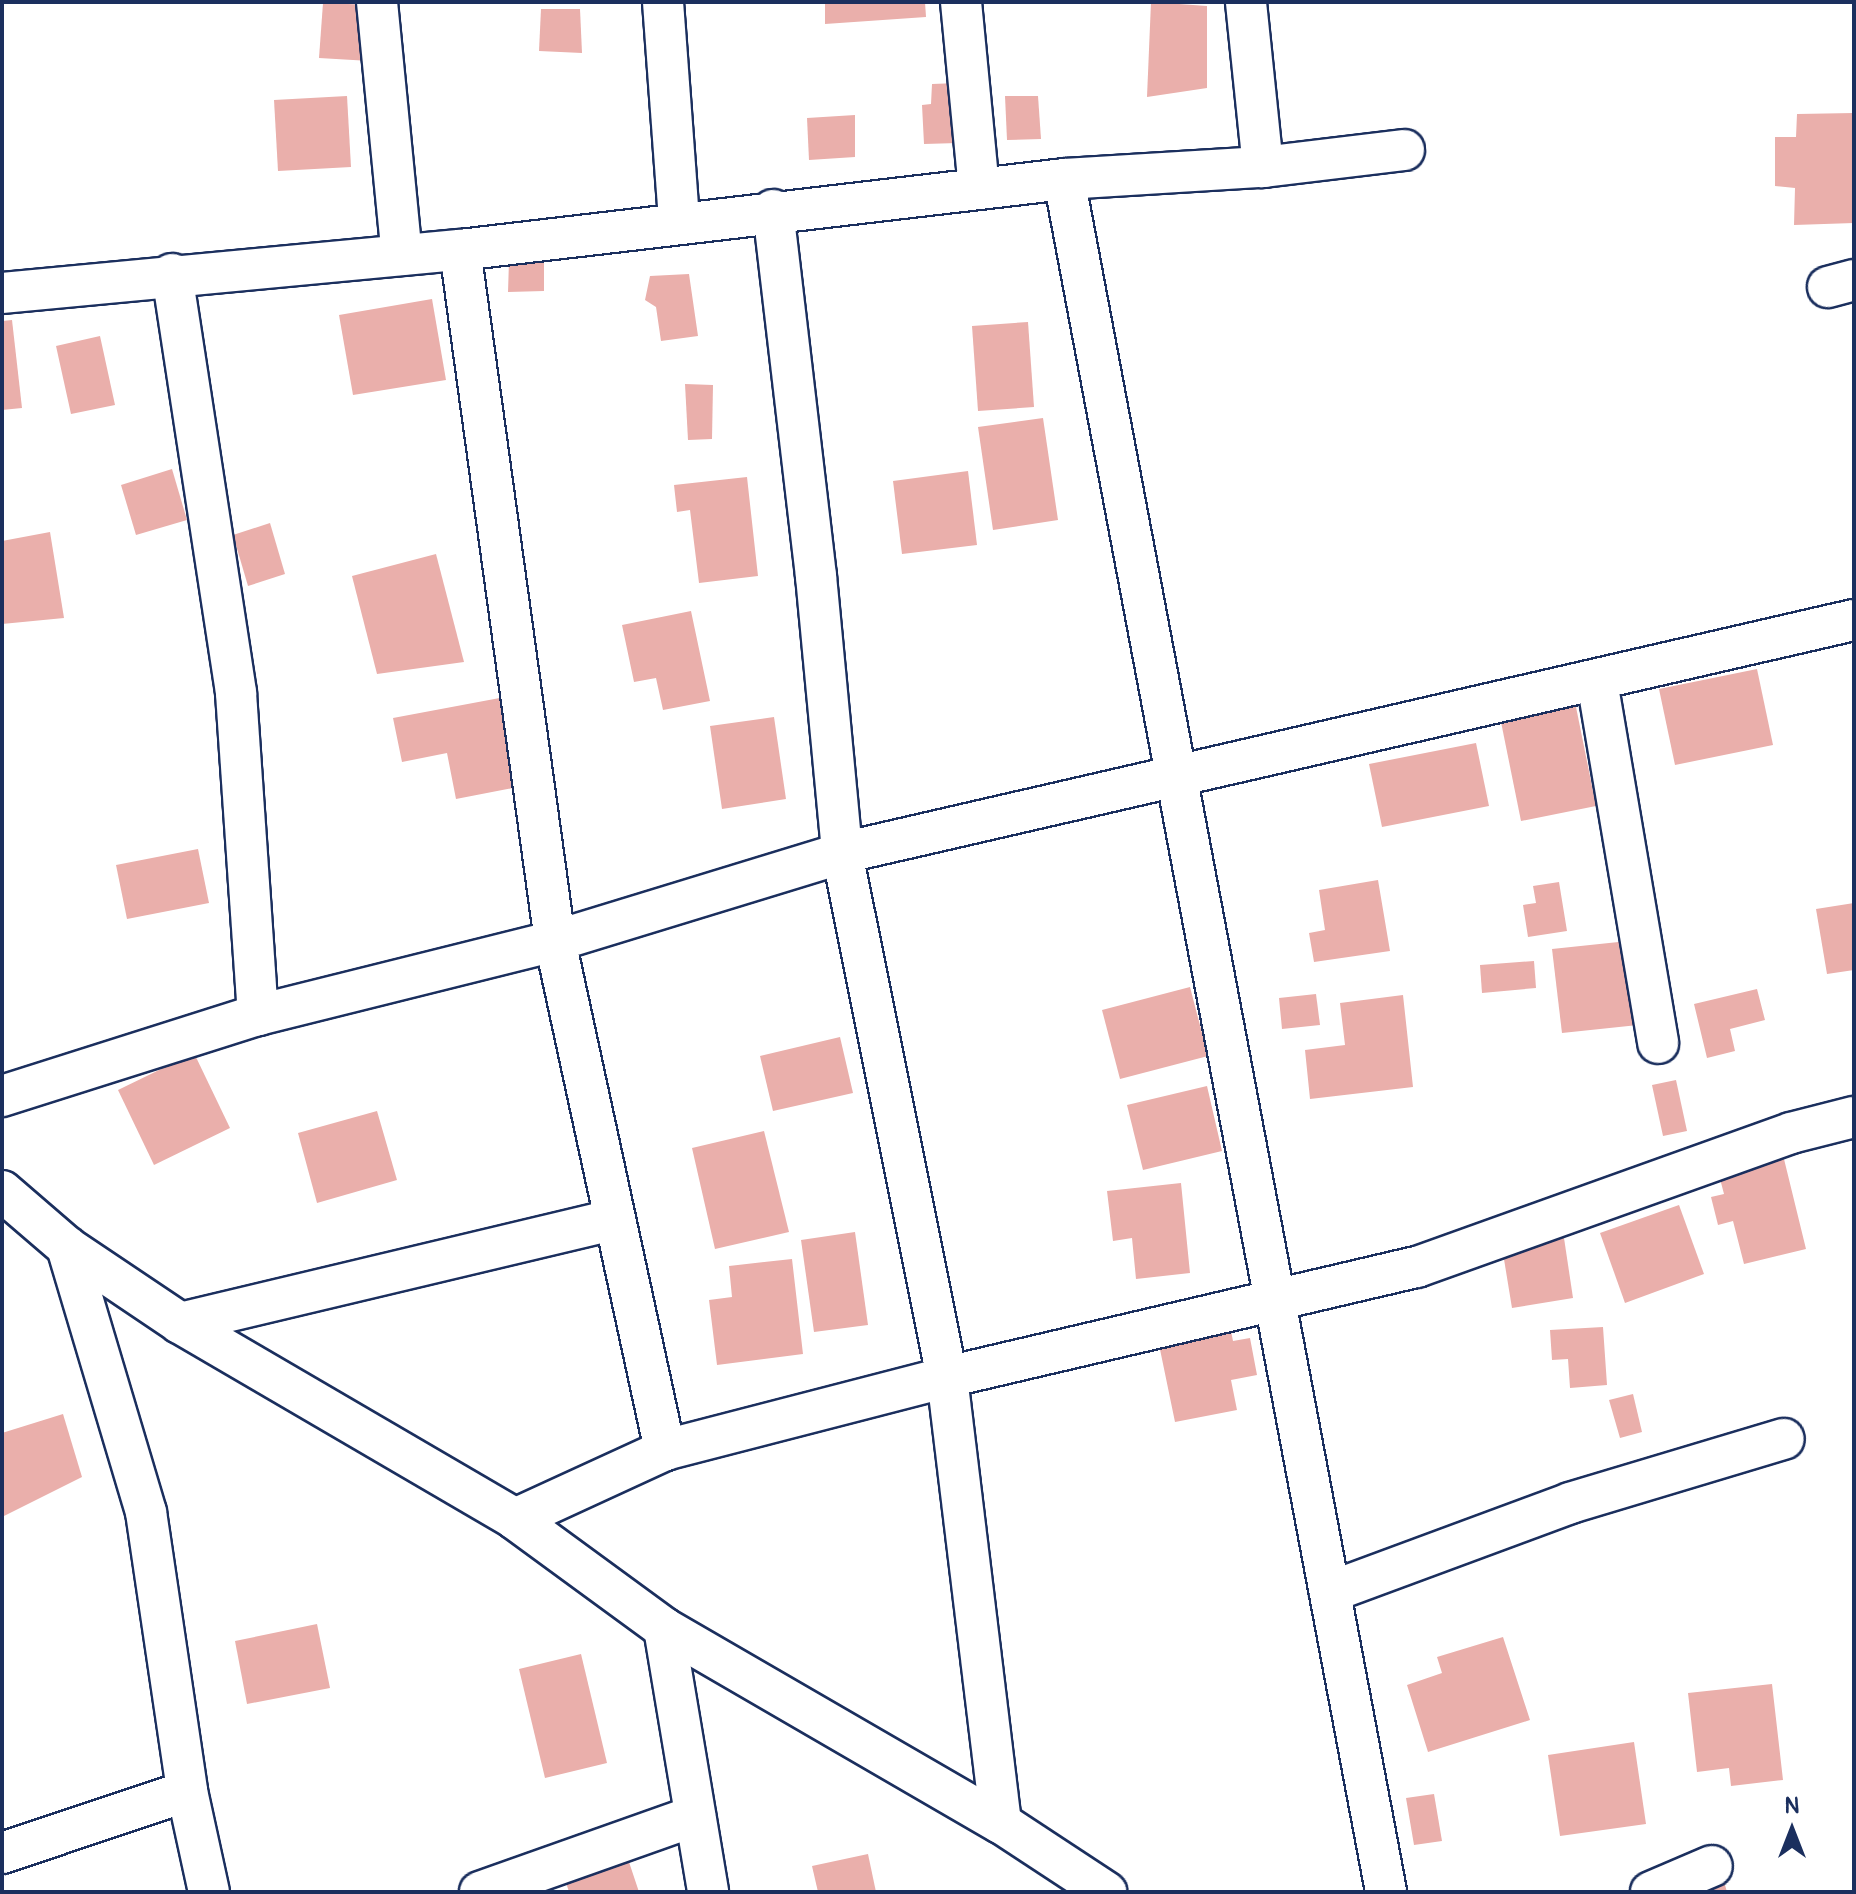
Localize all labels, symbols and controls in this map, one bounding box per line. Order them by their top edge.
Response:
north arrow [1752,1790,1832,1870]
text: N [1785,1792,1799,1820]

